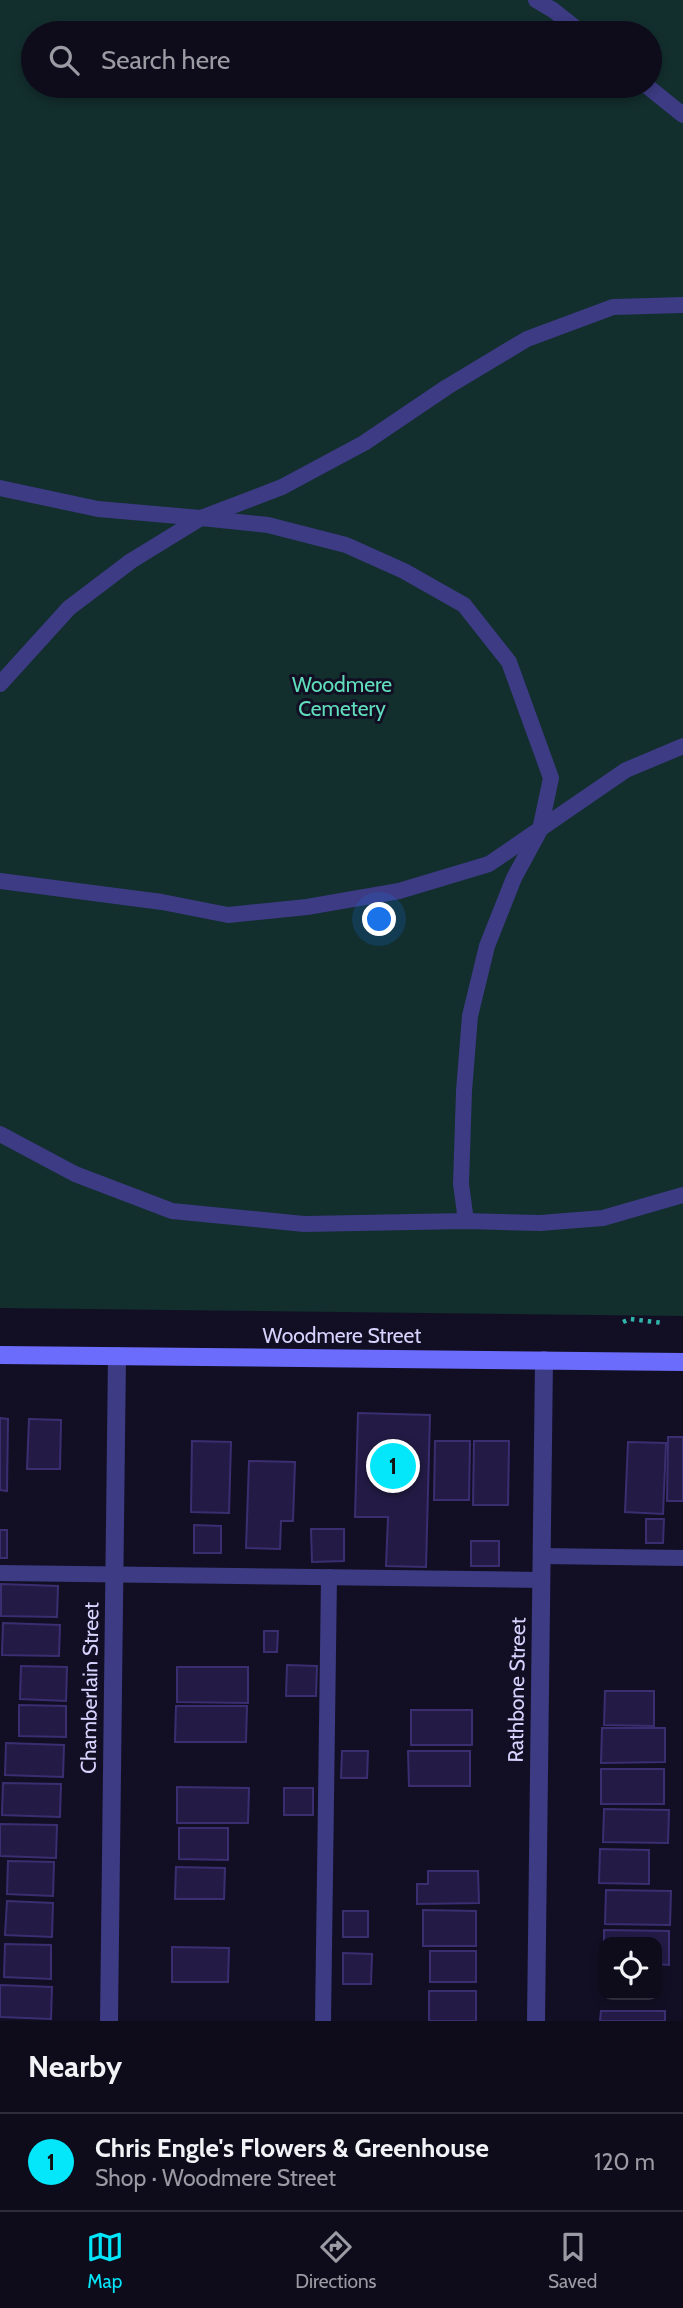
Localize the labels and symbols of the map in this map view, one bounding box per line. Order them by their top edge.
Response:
park label: Woodmere Cemetery [292,672,392,721]
your location [362,902,396,936]
street label: Woodmere Street [263,1323,421,1348]
pin: 1 [370,1440,416,1492]
street label: Chamberlain Street [76,1602,103,1774]
street label: Rathbone Street [503,1617,530,1763]

